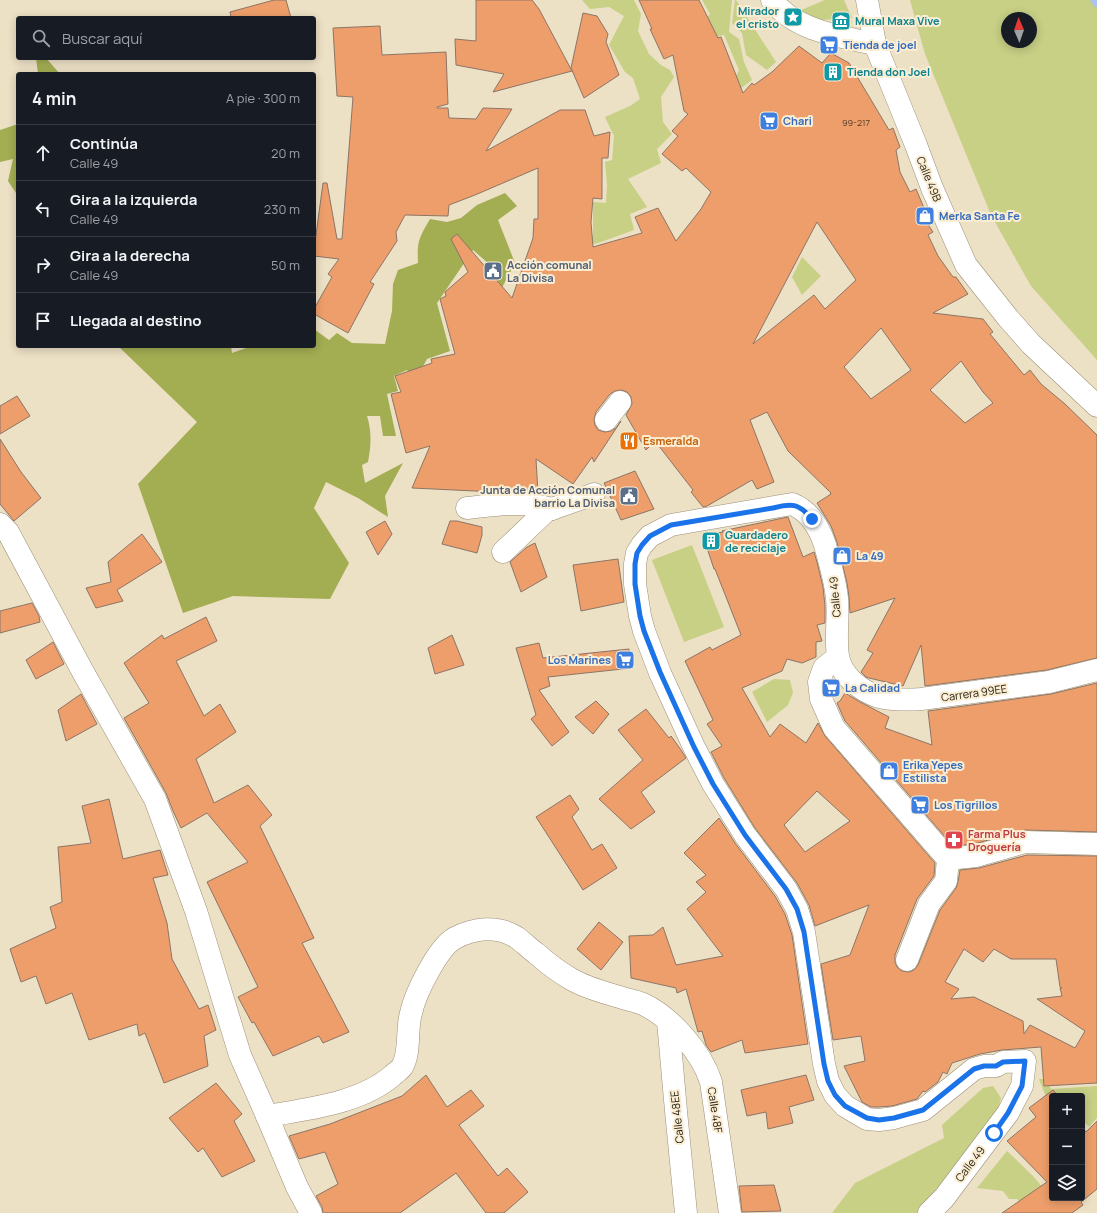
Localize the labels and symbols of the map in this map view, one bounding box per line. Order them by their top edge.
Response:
place label: Mirador el cristo [736,3,780,31]
place icon: Mirador el cristo [782,6,804,28]
museum icon: Mural Maxa Vive [830,10,852,32]
north arrow [1001,12,1037,48]
place label: Mural Maxa Vive [855,13,940,28]
supermarket icon: Tienda de joel [818,34,840,56]
place label: Tienda de joel [843,37,917,52]
building icon: Tienda don Joel [822,61,844,83]
place label: Tienda don Joel [847,64,930,79]
supermarket icon: Chari [758,110,780,132]
place label: Chari [783,113,812,128]
house number: 99-217 [842,116,871,129]
street label: Calle 49B [914,154,945,204]
shop icon: Merka Santa Fe [914,205,936,227]
place label: Merka Santa Fe [939,208,1020,223]
place label: Acción comunal La Divisa [507,257,592,285]
public building icon: Acción comunal La Divisa [482,260,504,282]
restaurant icon: Esmeralda [618,430,640,452]
place label: Esmeralda [643,433,699,448]
place label: Junta de Acción Comunal barrio La Divisa [480,482,615,510]
public building icon: Junta de Acción Comunal barrio La Divisa [618,485,640,507]
route end [803,510,821,528]
place label: Guardadero de reciclaje [725,527,788,555]
building icon: Guardadero de reciclaje [700,530,722,552]
shop icon: La 49 [831,545,853,567]
place label: La 49 [856,548,884,563]
street label: Calle 49 [825,576,844,618]
supermarket icon: Los Marines [614,649,636,671]
place label: Los Marines [548,652,611,667]
supermarket icon: La Calidad [820,677,842,699]
place label: La Calidad [845,680,900,695]
street label: Carrera 99EE [940,680,1008,705]
place label: Erika Yepes Estilista [903,757,963,785]
shop icon: Erika Yepes Estilista [878,760,900,782]
supermarket icon: Los Tigrillos [909,794,931,816]
place label: Los Tigrillos [934,797,998,812]
place label: Farma Plus Droguería [968,826,1026,854]
pharmacy icon: Farma Plus Droguería [943,829,965,851]
street label: Calle 48F [704,1086,727,1134]
street label: Calle 48EE [666,1090,687,1144]
route start [985,1124,1003,1142]
street label: Calle 49 [951,1143,988,1185]

